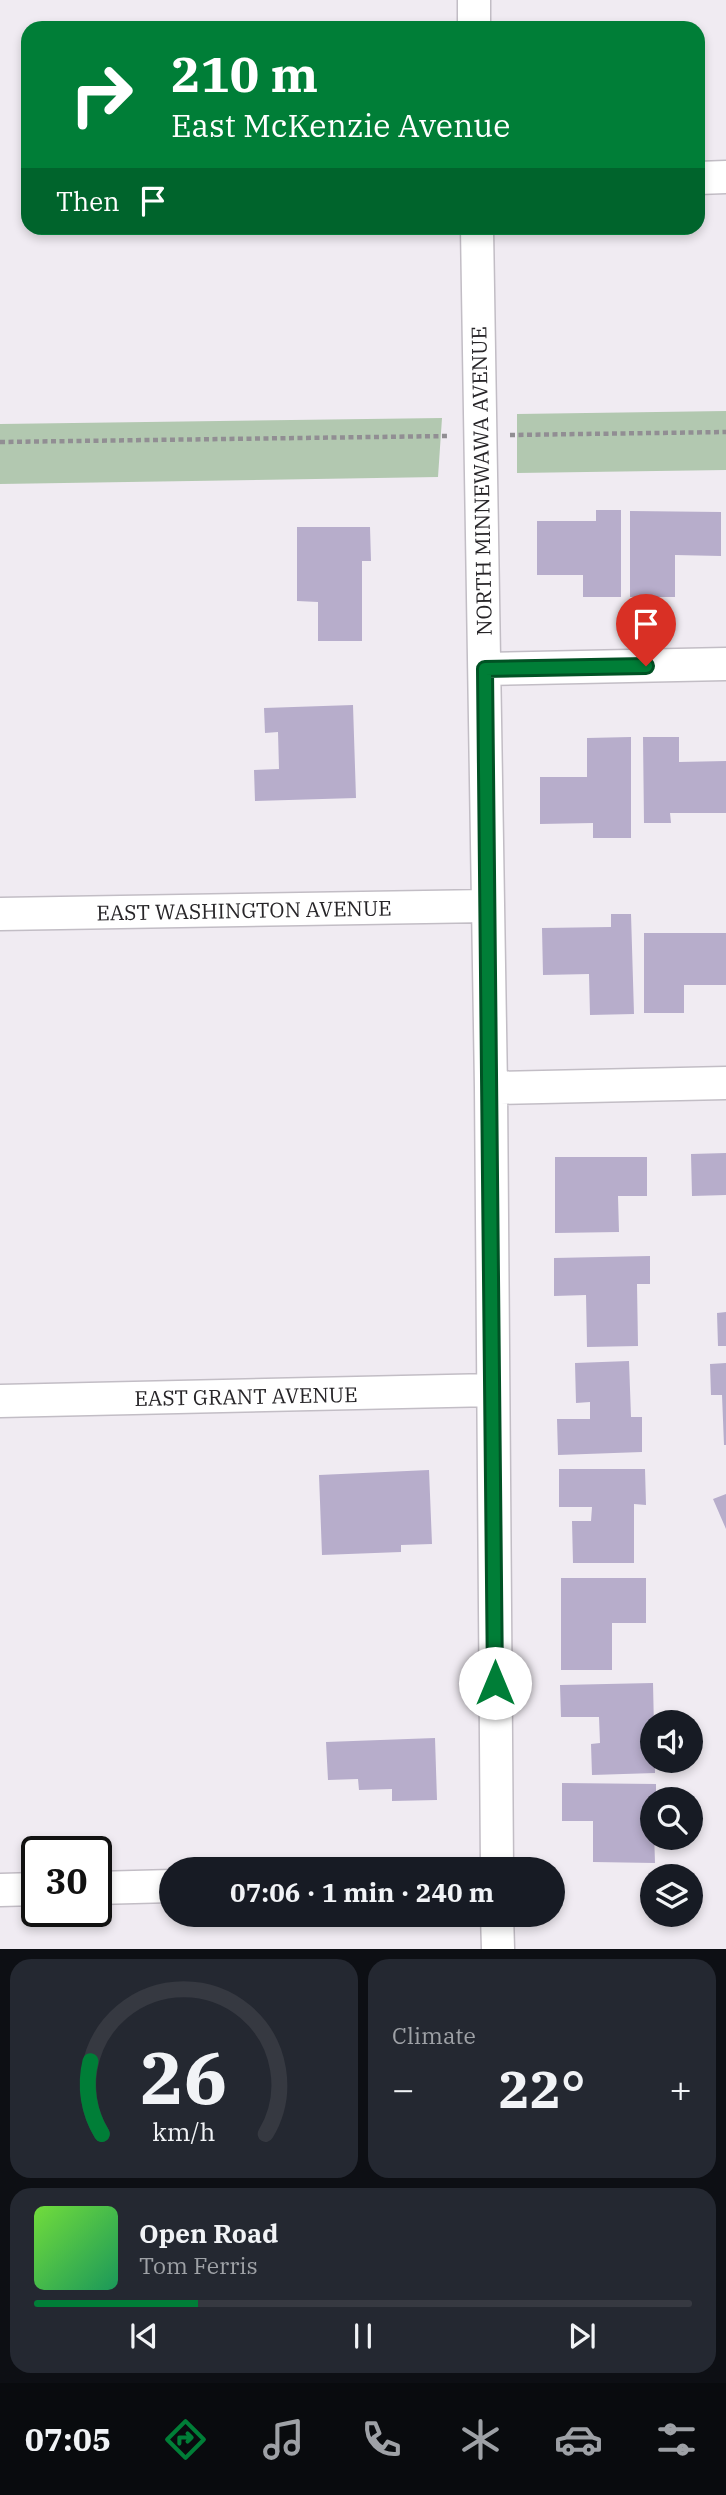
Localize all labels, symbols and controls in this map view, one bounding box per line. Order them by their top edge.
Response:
text: 210 m [171,42,318,105]
icon: right [56,49,147,140]
text: East McKenzie Avenue [171,104,510,146]
icon: arrive [134,182,172,220]
text: Then [56,184,120,218]
street label: NORTH MINNEWAWA AVENUE [464,326,498,636]
pin [616,594,676,666]
icon: arrive [627,605,665,643]
street label: EAST WASHINGTON AVENUE [96,893,392,927]
street label: EAST GRANT AVENUE [134,1380,358,1412]
position arrow [458,1646,532,1720]
map controls [640,1710,703,1927]
button: sound [640,1710,703,1773]
button: search [640,1787,703,1850]
speed limit sign: 30 [21,1836,112,1927]
button: layers [640,1864,703,1927]
text: 07:06 · 1 min · 240 m [230,1875,494,1909]
text: Climate [392,2020,476,2050]
text: 26 [140,2030,228,2125]
text: 22° [499,2055,585,2122]
text: − [392,2064,415,2113]
text: + [669,2064,692,2113]
text: km/h [152,2115,216,2148]
text: Open Road [139,2216,278,2250]
text: Tom Ferris [139,2250,258,2280]
icon: previous [125,2317,163,2355]
icon: pause [344,2317,382,2355]
icon: next [563,2317,601,2355]
icon: directions [161,2415,210,2464]
icon: music [259,2415,308,2464]
icon: phone [357,2415,406,2464]
icon: climate [456,2415,505,2464]
icon: car [554,2415,603,2464]
icon: filters [652,2415,701,2464]
text: 07:05 [25,2418,111,2460]

